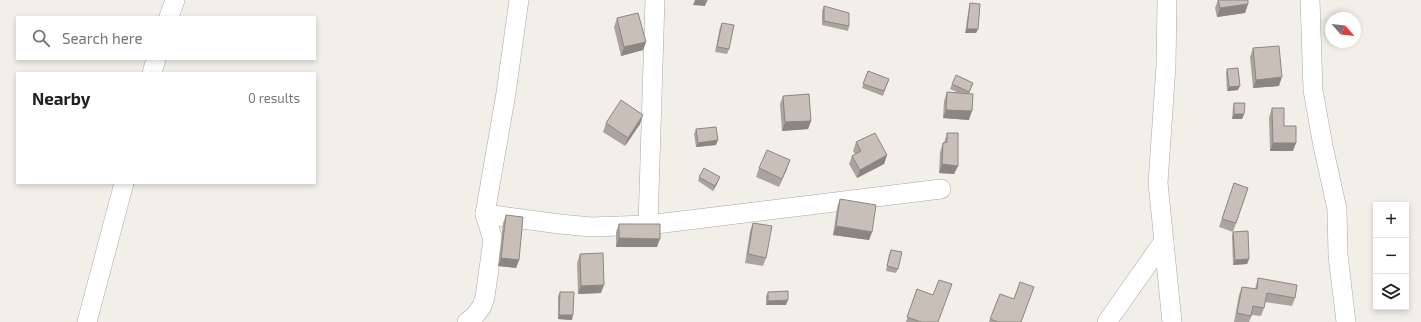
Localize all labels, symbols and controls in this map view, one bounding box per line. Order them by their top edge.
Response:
north arrow [1325,12,1361,48]
search box [16,16,316,60]
icon: search [30,27,52,49]
text: Search here [62,29,143,47]
text: Nearby [32,88,90,108]
text: 0 results [248,90,300,106]
map controls [1373,202,1409,310]
button: + [1373,202,1409,238]
button: − [1373,238,1409,274]
button: layers [1373,274,1409,310]

